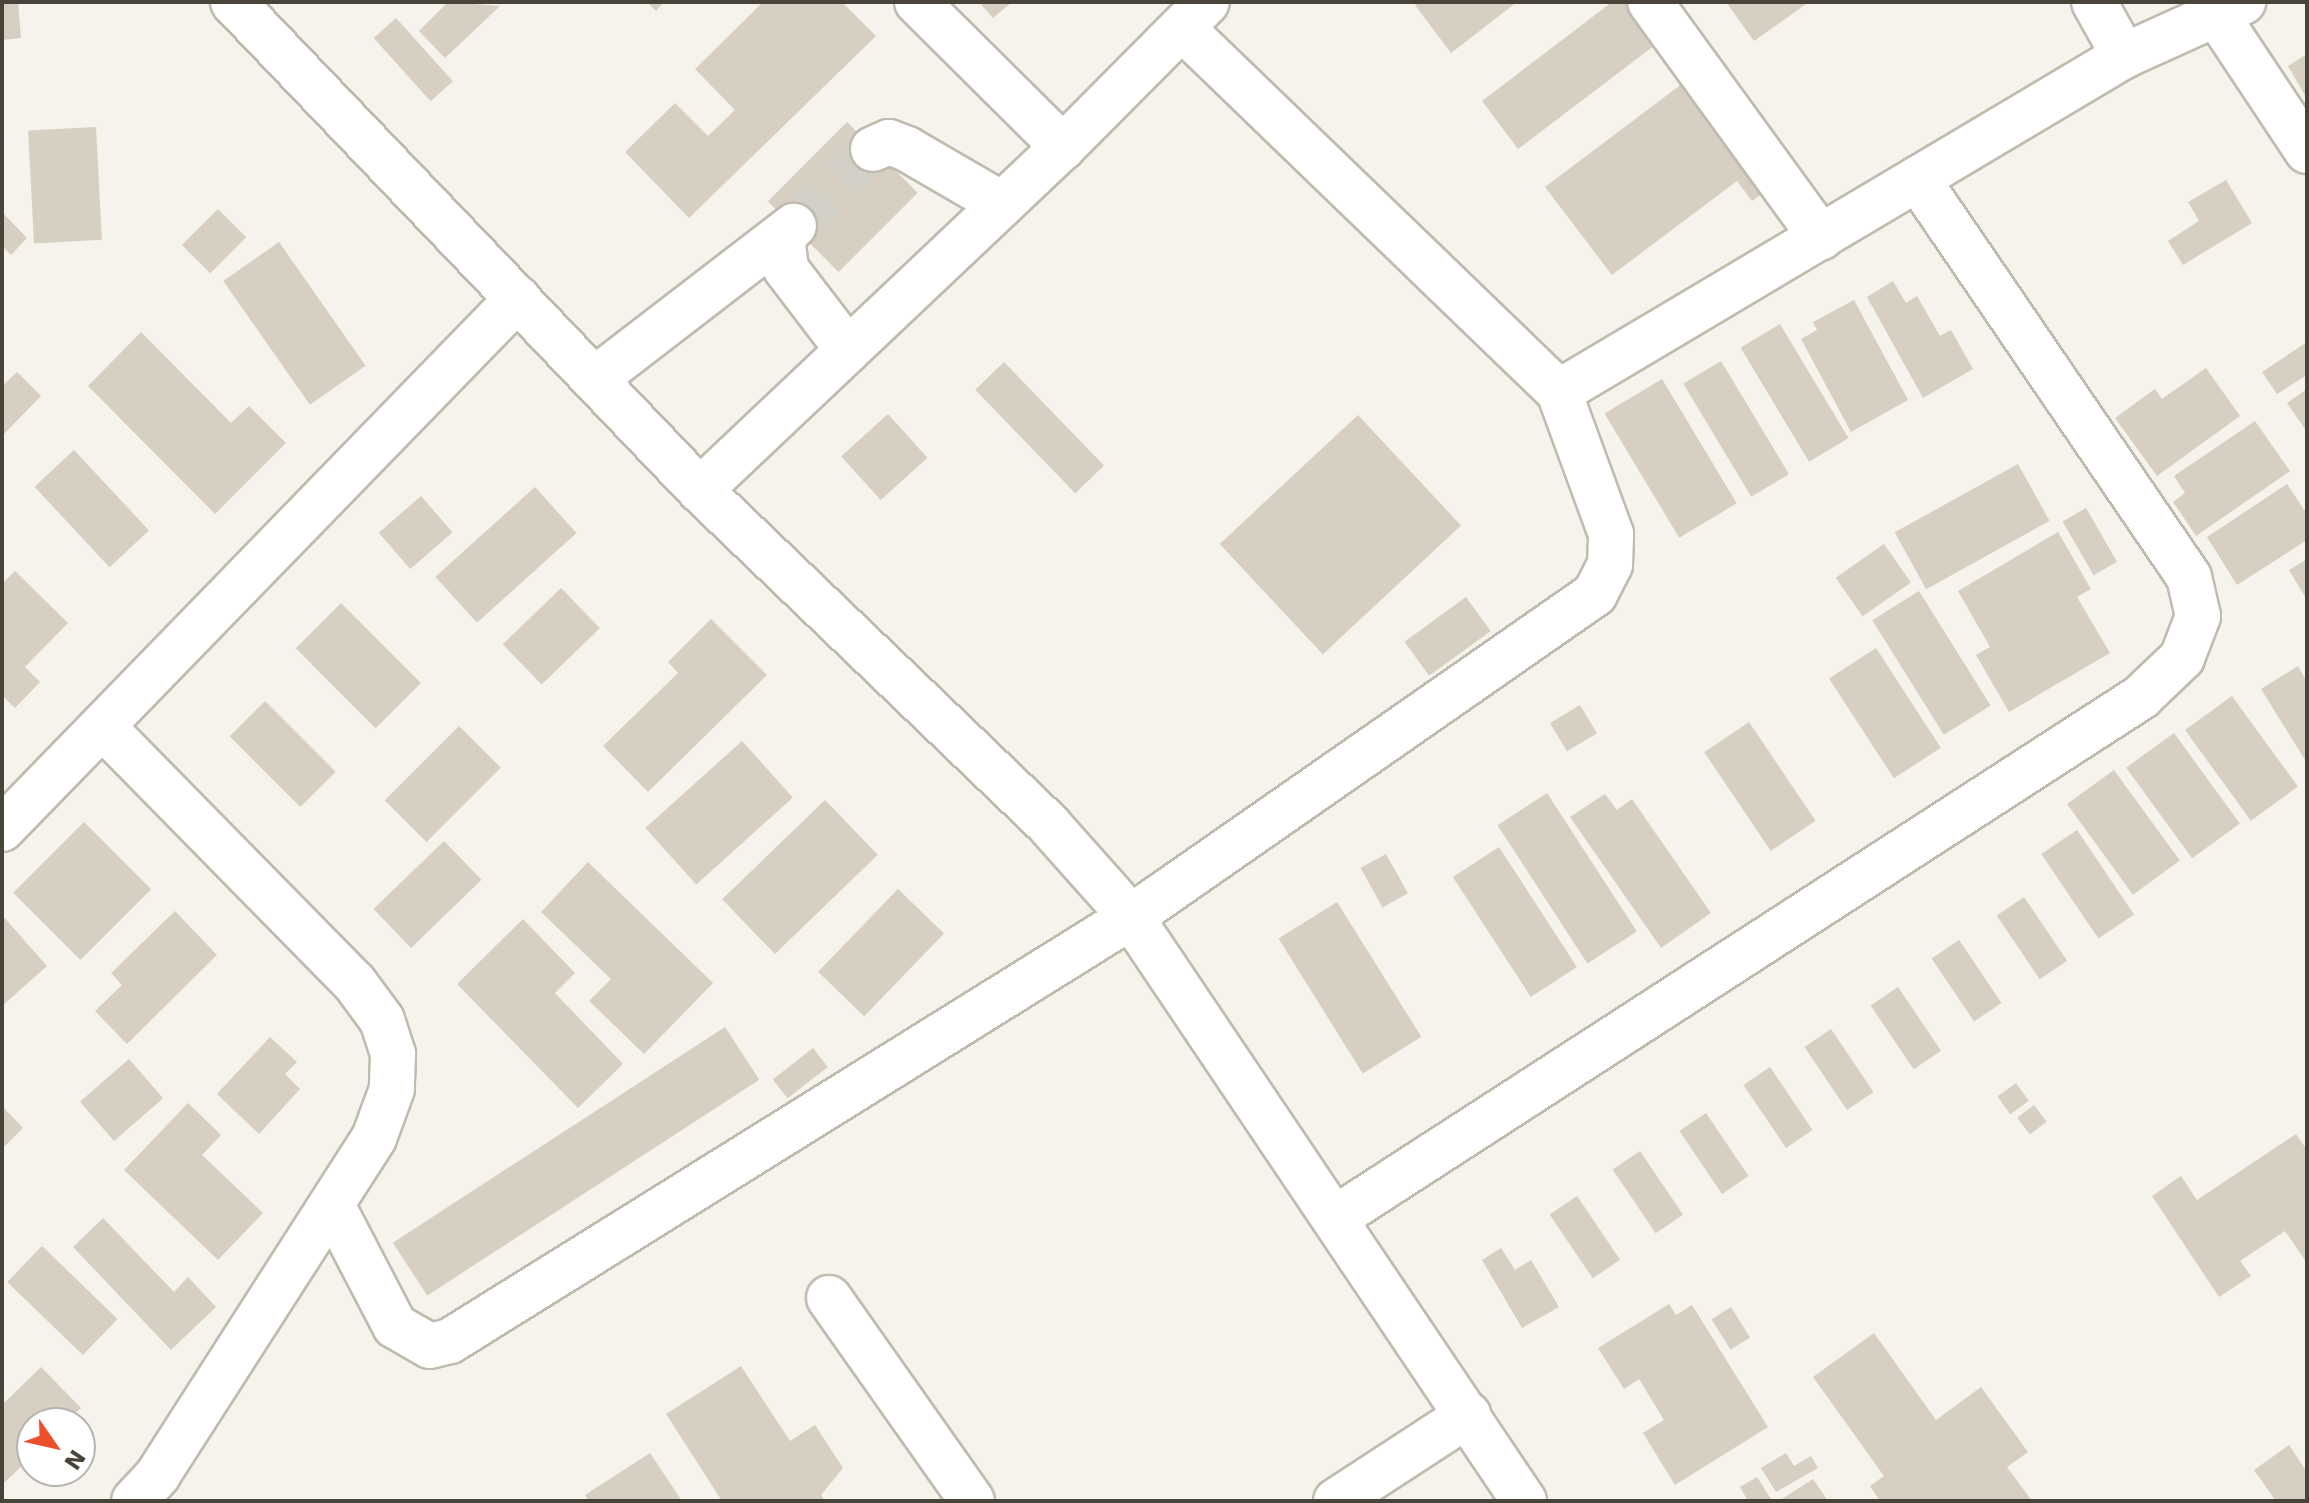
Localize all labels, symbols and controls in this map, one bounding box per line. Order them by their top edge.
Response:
north arrow [16,1407,96,1487]
text: N [59,1445,90,1474]

